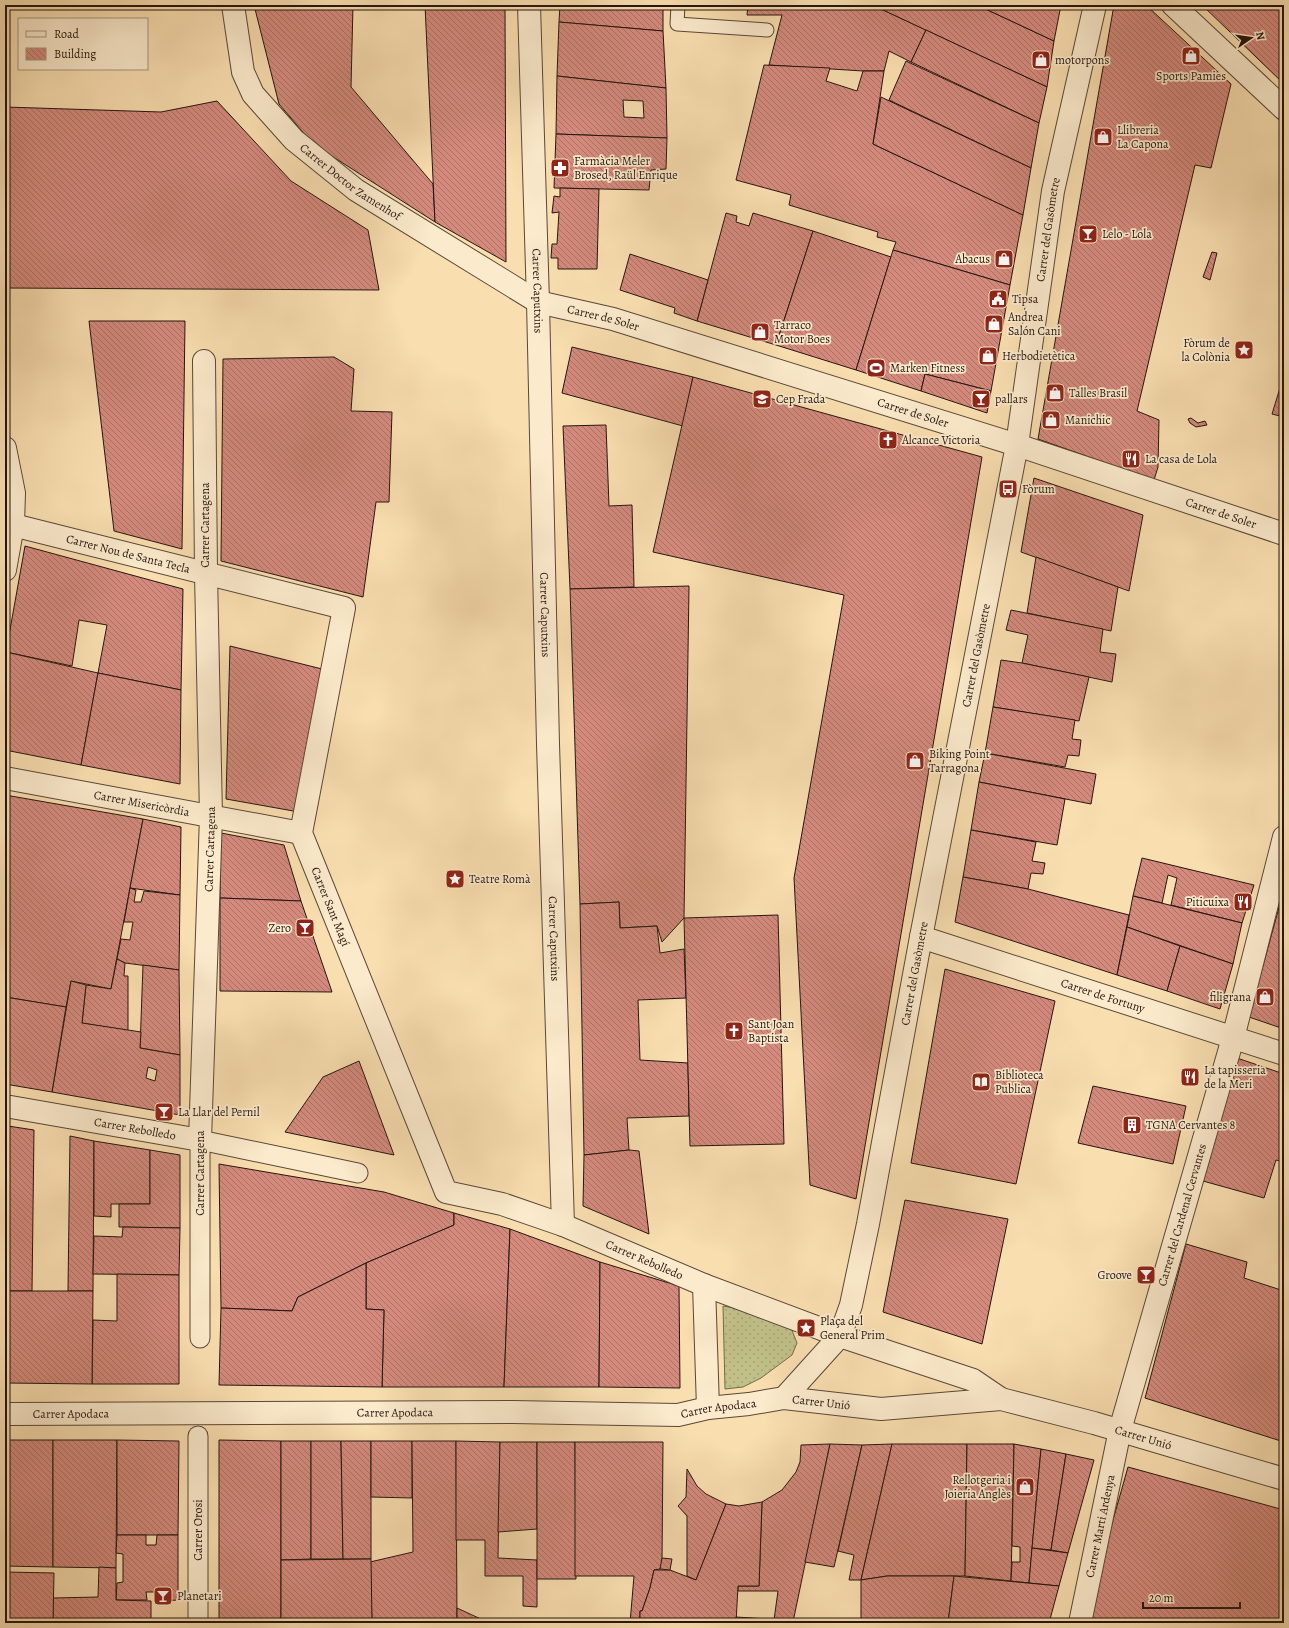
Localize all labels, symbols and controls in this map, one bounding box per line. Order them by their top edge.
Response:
legend [18,18,148,70]
north arrow [1231,18,1271,58]
text: Road [54,26,80,42]
text: N [1252,30,1268,41]
shop icon: Sports Pamies [1180,45,1202,67]
text: Building [54,46,96,62]
shop icon: motorpons [1030,49,1052,71]
place label: motorpons [1055,52,1109,68]
place label: Sports Pamies [1156,68,1226,84]
place label: Llibreria La Capona [1117,122,1169,152]
shop icon: Llibreria La Capona [1092,126,1114,148]
street label: Carrer Doctor Zamenhof [296,140,406,225]
place label: Farmàcia Meler Brosed, Raül Enrique [574,153,678,183]
pharmacy icon: Farmàcia Meler Brosed, Raül Enrique [549,157,571,179]
street label: Carrer del Gasòmetre [1032,176,1064,283]
bar icon: Lelo - Lola [1077,223,1099,245]
place label: Lelo - Lola [1102,226,1152,242]
street label: Carrer Caputxins [528,248,547,334]
shop icon: Abacus [993,248,1015,270]
place label: Abacus [954,251,990,267]
public building icon: Tipsa [987,288,1009,310]
place label: Tipsa [1012,291,1039,307]
street label: Carrer de Soler [566,301,642,335]
place label: Andrea Salón Cani [1007,309,1061,339]
shop icon: Andrea Salón Cani [983,313,1005,335]
place label: Tarraco Motor Boes [774,317,830,347]
shop icon: Tarraco Motor Boes [749,321,771,343]
place label: Fòrum de la Colònia [1181,335,1230,365]
place icon: Fòrum de la Colònia [1233,339,1255,361]
shop icon: Herbodietètica [977,345,999,367]
place label: Herbodietètica [1002,348,1076,364]
sports icon: Marken Fitness [865,357,887,379]
place label: Marken Fitness [890,360,965,376]
shop icon: Talles Brasil [1044,382,1066,404]
place label: Talles Brasil [1069,385,1127,401]
school or university icon: Cep Frada [751,388,773,410]
bar icon: pallars [970,388,992,410]
place label: Cep Frada [776,391,826,407]
place label: pallars [995,391,1028,407]
street label: Carrer de Soler [875,394,951,431]
shop icon: Manichic [1040,409,1062,431]
place label: Manichic [1065,412,1111,428]
church icon: Alcance Victoria [877,429,899,451]
place label: Alcance Victoria [901,432,981,448]
restaurant icon: La casa de Lola [1120,448,1142,470]
place label: La casa de Lola [1145,451,1218,467]
bus stop icon: Fòrum [997,478,1019,500]
place label: Fòrum [1022,481,1055,497]
street label: Carrer Cartagena [197,482,213,568]
street label: Carrer de Soler [1183,494,1259,532]
street label: Carrer Nou de Santa Tecla [65,531,192,577]
street label: Carrer Caputxins [536,572,554,658]
street label: Carrer del Gasòmetre [958,602,994,709]
place label: Biking Point Tarragona [929,746,990,776]
shop icon: Biking Point Tarragona [904,750,926,772]
street label: Carrer Misericòrdia [92,787,191,820]
street label: Carrer Cartagena [200,806,219,892]
street label: Carrer Sant Magí [308,865,354,949]
place icon: Teatre Romà [444,868,466,890]
place label: Teatre Romà [469,871,531,887]
restaurant icon: Piticuixa [1232,891,1254,913]
place label: Piticuixa [1186,894,1229,910]
street label: Carrer Caputxins [545,896,563,982]
bar icon: Zero [294,917,316,939]
place label: Zero [269,920,291,936]
street label: Carrer del Gasòmetre [897,920,932,1027]
street label: Carrer de Fortuny [1059,975,1147,1017]
shop icon: filigrana [1254,986,1276,1008]
place label: filigrana [1209,989,1251,1005]
place label: Sant Joan Baptista [748,1016,795,1046]
church icon: Sant Joan Baptista [723,1020,745,1042]
place label: La tapisseria de la Meri [1204,1062,1266,1092]
restaurant icon: La tapisseria de la Meri [1179,1066,1201,1088]
place label: Biblioteca Publica [995,1067,1044,1097]
library icon: Biblioteca Publica [970,1071,992,1093]
bar icon: La Llar del Pernil [153,1101,175,1123]
place label: La Llar del Pernil [178,1104,260,1120]
street label: Carrer Rebolledo [93,1114,177,1144]
building icon: TGNA Cervantes 8 [1121,1114,1143,1136]
place label: TGNA Cervantes 8 [1146,1117,1236,1133]
street label: Carrer Cartagena [192,1130,208,1216]
street label: Carrer del Cardenal Cervantes [1154,1142,1210,1288]
street label: Carrer Rebolledo [603,1236,686,1283]
bar icon: Groove [1135,1264,1157,1286]
place label: Groove [1097,1267,1132,1283]
place label: Plaça del General Prim [820,1313,885,1343]
place icon: Plaça del General Prim [795,1317,817,1339]
street label: Carrer Unió [791,1391,851,1413]
street label: Carrer Apodaca [679,1395,758,1422]
street label: Carrer Apodaca [357,1404,434,1421]
street label: Carrer Apodaca [33,1406,110,1422]
street label: Carrer Unió [1113,1422,1174,1453]
place label: Rellotgeria i Joieria Anglès [944,1472,1011,1502]
street label: Carrer Marti Ardenya [1082,1473,1119,1579]
shop icon: Rellotgeria i Joieria Anglès [1014,1476,1036,1498]
street label: Carrer Orosi [190,1499,206,1561]
scale bar [1143,1584,1240,1610]
bar icon: Planetari [152,1585,174,1607]
place label: Planetari [177,1588,222,1604]
text: 20 m [1149,1590,1173,1606]

